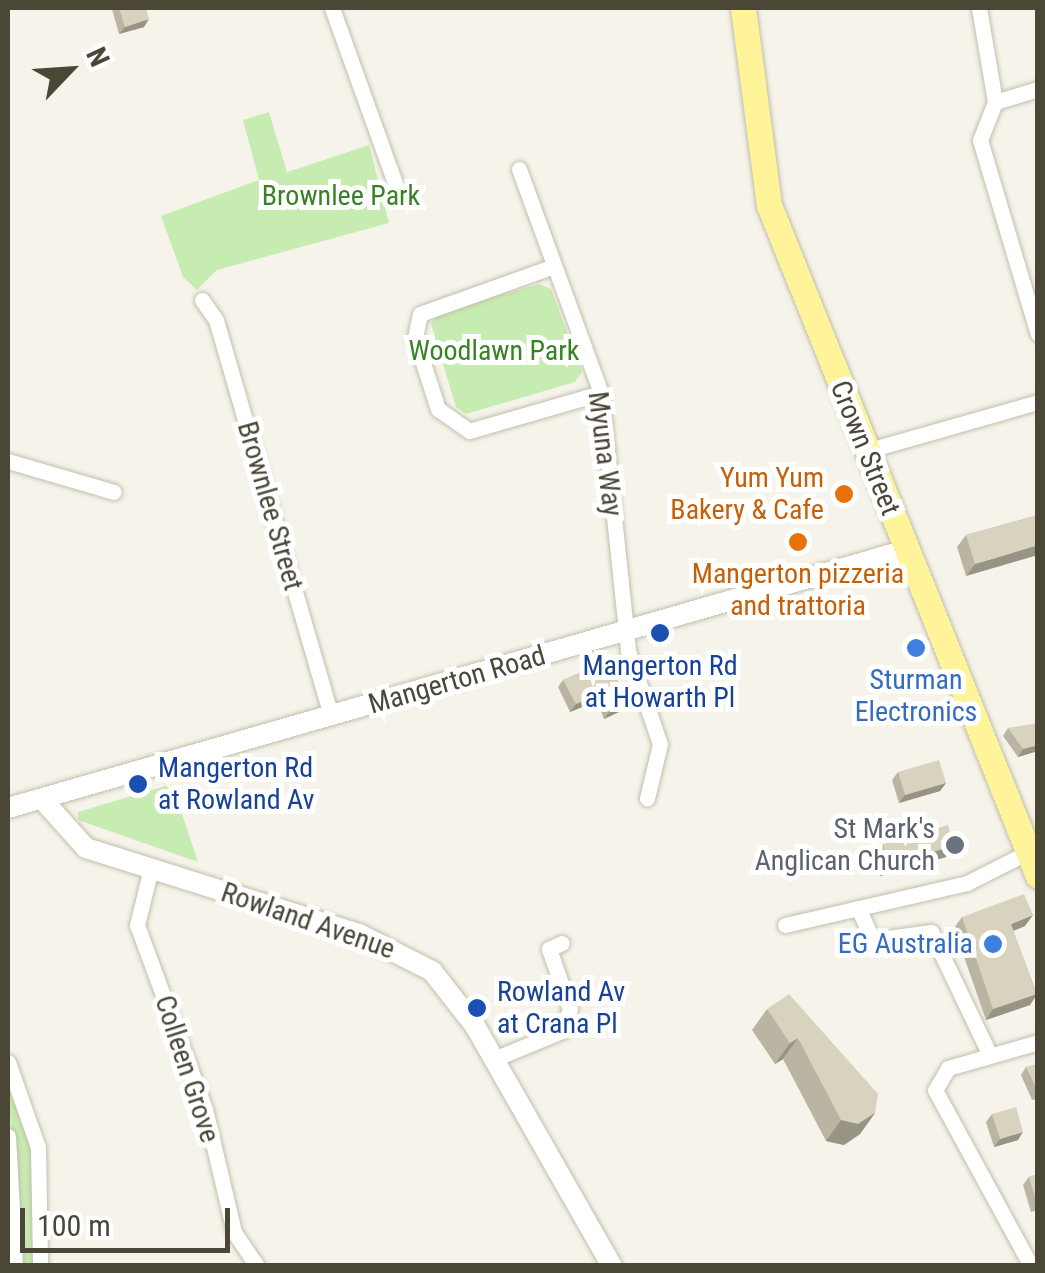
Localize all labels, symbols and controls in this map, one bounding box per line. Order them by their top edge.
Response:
north arrow [20,20,120,120]
text: N [79,42,116,72]
park label: Brownlee Park [262,179,420,213]
park label: Woodlawn Park [409,334,579,368]
street label: Crown Street [823,376,907,520]
street label: Myuna Way [581,390,629,518]
street label: Brownlee Street [230,418,310,594]
place label: Yum Yum Bakery & Cafe [670,461,824,527]
marker: Yum Yum Bakery & Cafe [833,483,855,505]
marker: Mangerton pizzeria and trattoria [787,531,809,553]
place label: Mangerton pizzeria and trattoria [692,557,904,623]
marker: Mangerton Rd at Howarth Pl [649,622,671,644]
marker: Sturman Electronics [905,637,927,659]
street label: Mangerton Road [365,639,549,721]
place label: Mangerton Rd at Howarth Pl [582,649,738,715]
place label: Sturman Electronics [855,663,977,729]
place label: Mangerton Rd at Rowland Av [158,751,314,817]
marker: Mangerton Rd at Rowland Av [127,773,149,795]
place label: St Mark's Anglican Church [755,812,935,878]
marker: St Mark's Anglican Church [944,834,966,856]
street label: Rowland Avenue [217,876,399,966]
place label: EG Australia [838,927,973,961]
marker: EG Australia [982,933,1004,955]
place label: Rowland Av at Crana Pl [497,975,625,1041]
street label: Colleen Grove [147,991,227,1147]
marker: Rowland Av at Crana Pl [466,997,488,1019]
scale bar [25,1188,235,1250]
text: 100 m [37,1208,111,1243]

